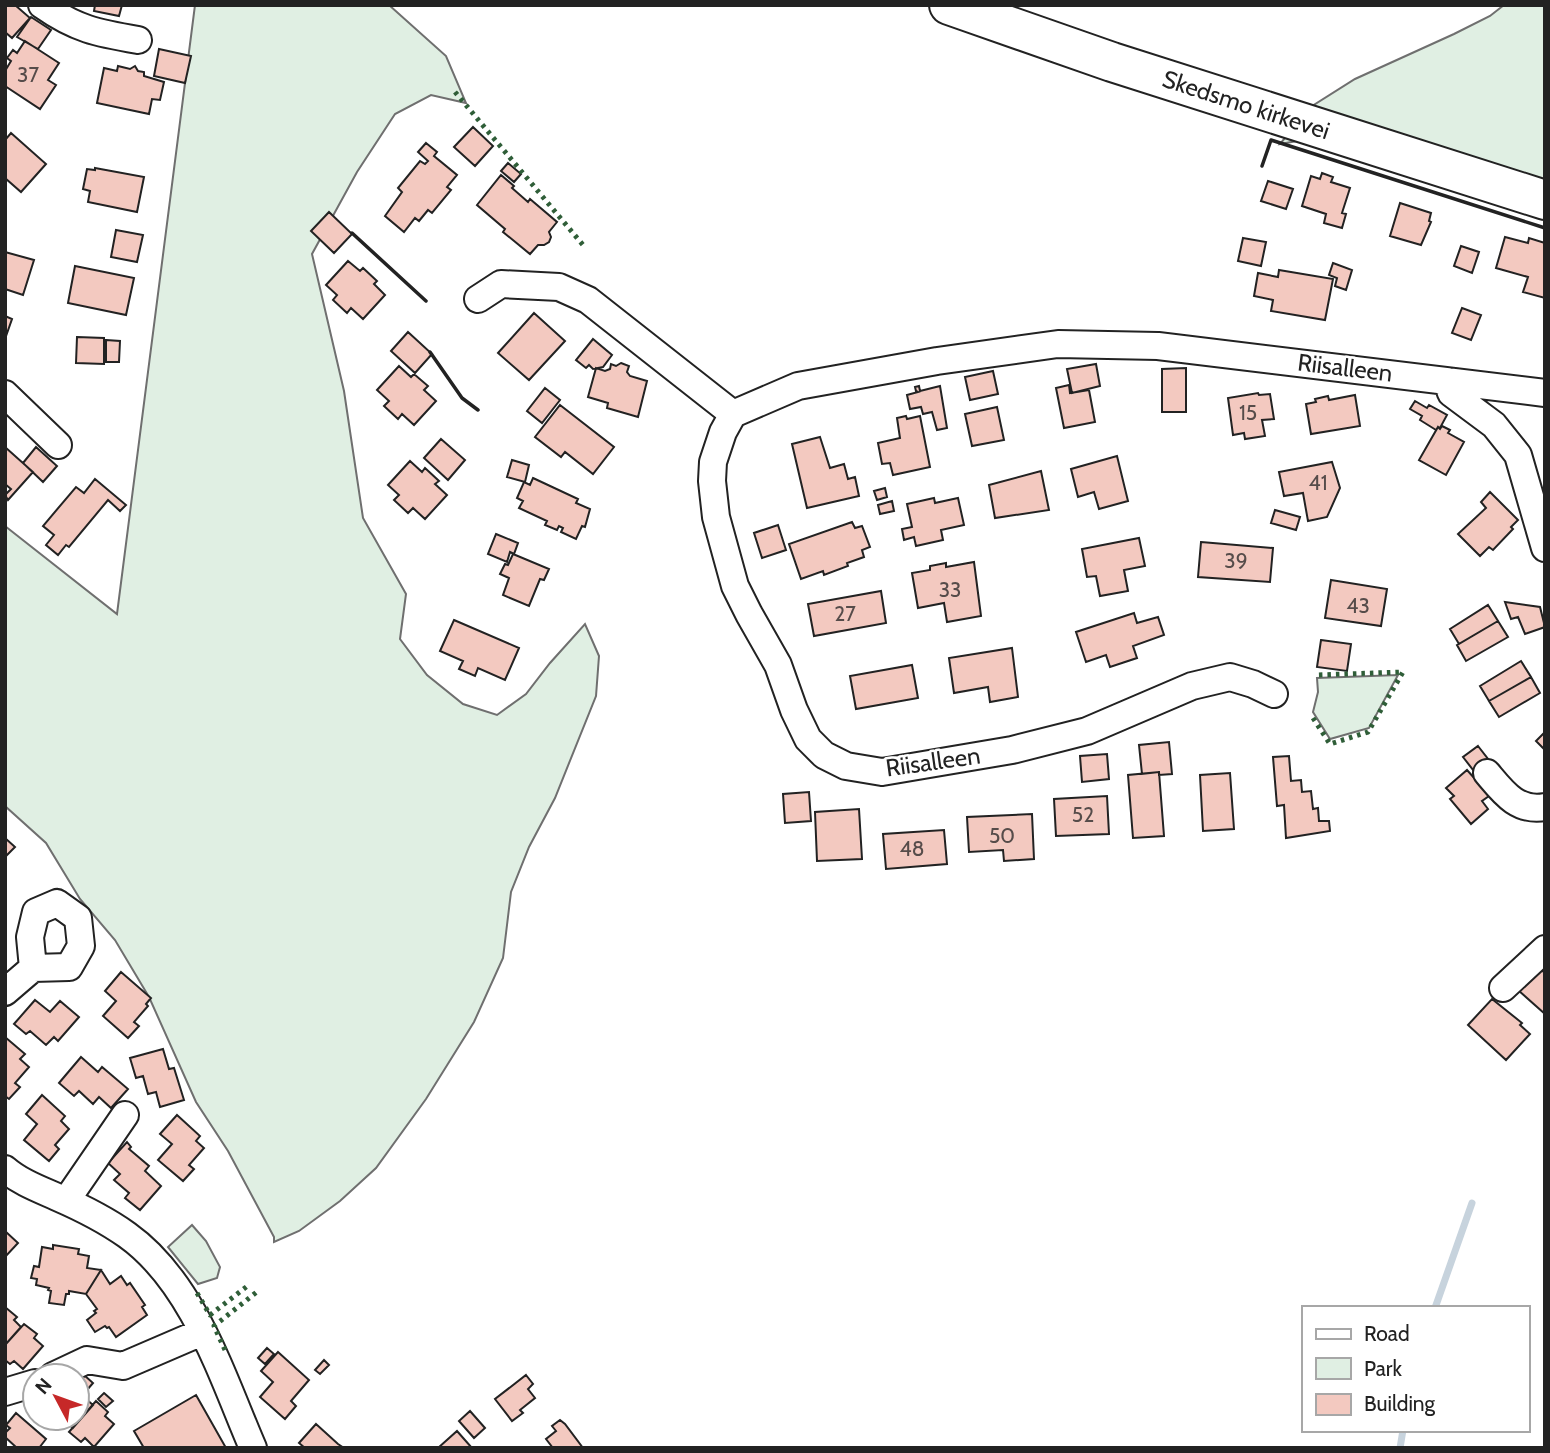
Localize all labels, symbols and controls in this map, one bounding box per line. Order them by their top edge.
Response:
house number: 37 [17,62,39,87]
street label: Skedsmo kirkevei [1159,64,1333,145]
street label: Riisalleen [1296,347,1394,388]
house number: 15 [1239,400,1257,425]
house number: 41 [1309,470,1327,495]
house number: 39 [1224,548,1248,573]
house number: 33 [939,577,961,602]
house number: 43 [1346,593,1370,618]
house number: 27 [834,601,856,626]
street label: Riisalleen [884,741,982,782]
house number: 52 [1072,802,1094,827]
house number: 50 [989,823,1015,848]
house number: 48 [900,836,924,861]
legend [1302,1306,1529,1432]
text: Road [1364,1321,1410,1346]
text: Park [1364,1356,1402,1381]
north arrow [21,1362,91,1432]
text: N [30,1374,57,1399]
text: Building [1364,1391,1436,1416]

